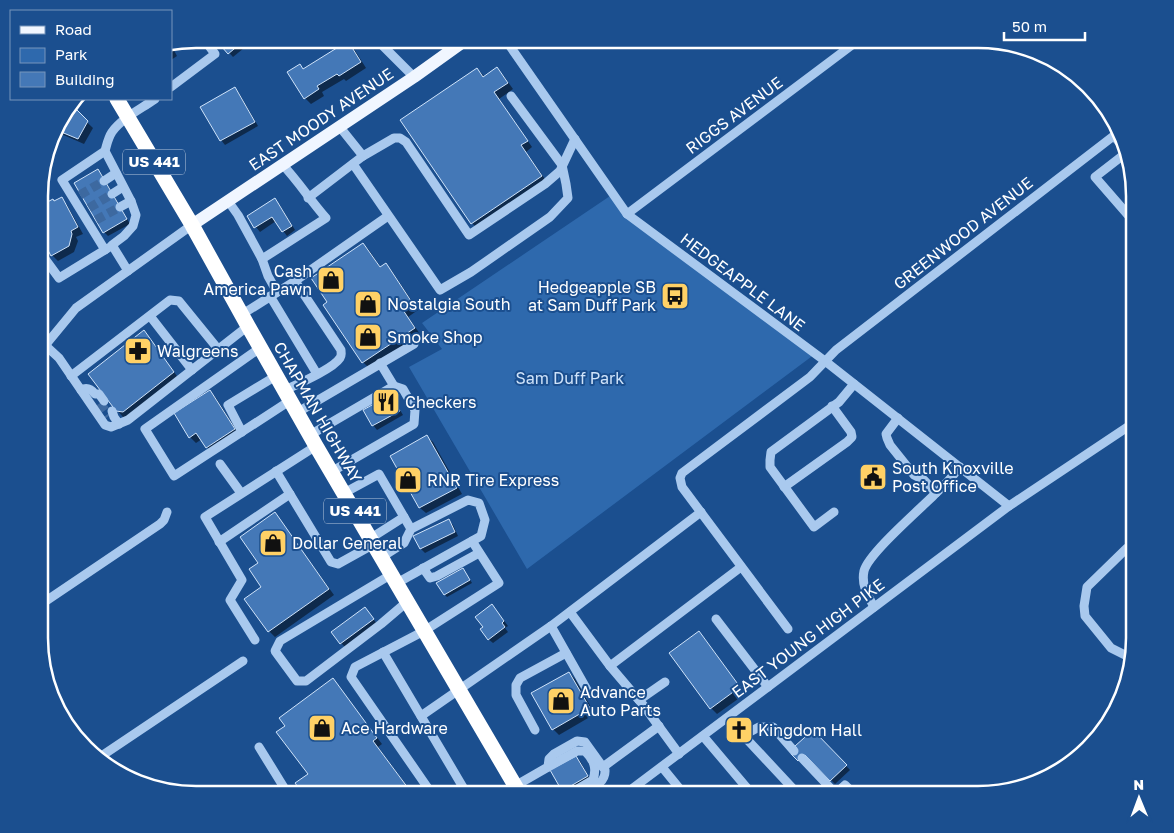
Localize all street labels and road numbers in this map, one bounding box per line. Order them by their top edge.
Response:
street label: EAST MOODY AVENUE [245,63,397,175]
street label: RIGGS AVENUE [682,72,786,158]
road number: US 441 [123,150,185,174]
street label: GREENWOOD AVENUE [889,172,1037,294]
street label: HEDGEAPPLE LANE [677,229,809,335]
street label: CHAPMAN HIGHWAY [270,338,367,487]
road number: US 441 [324,498,386,524]
street label: EAST YOUNG HIGH PIKE [728,574,888,702]

